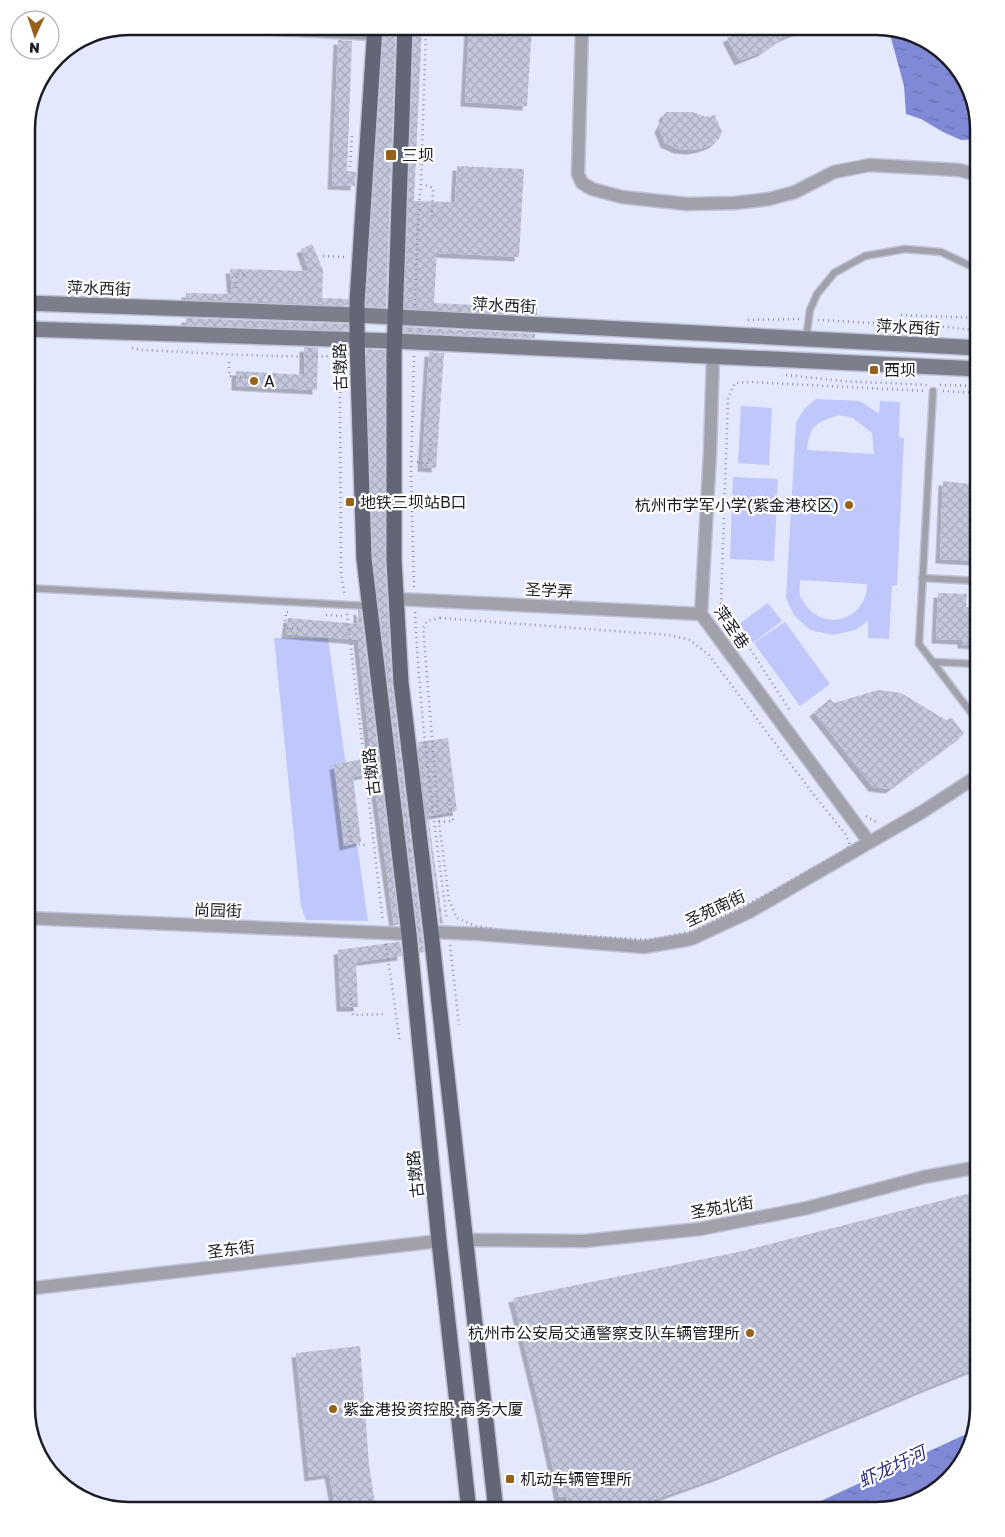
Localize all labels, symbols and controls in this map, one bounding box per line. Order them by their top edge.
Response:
north arrow [10,10,60,60]
text: N [29,40,40,57]
place label: 三坝 [402,145,434,165]
marker: 三坝 [384,148,398,162]
street label: 萍水西街 [67,277,131,299]
street label: 萍水西街 [472,293,536,317]
street label: 萍水西街 [876,315,940,339]
street label: 古墩路 [329,343,351,391]
place label: 西坝 [884,360,916,380]
marker: 西坝 [868,364,880,376]
place label: A [264,371,275,391]
marker: A [248,375,260,387]
place label: 地铁三坝站B口 [360,492,467,512]
place label: 杭州市学军小学(紫金港校区) [635,495,839,515]
marker: 地铁三坝站B口 [344,496,356,508]
marker: 杭州市学军小学(紫金港校区) [843,499,855,511]
street label: 圣学弄 [525,579,573,601]
street label: 萍圣巷 [710,602,754,652]
street label: 古墩路 [358,747,384,797]
street label: 圣苑南街 [682,885,748,931]
street label: 尚园街 [194,899,242,921]
street label: 古墩路 [403,1149,427,1199]
street label: 圣苑北街 [689,1192,755,1222]
street label: 圣东街 [206,1236,256,1262]
place label: 杭州市公安局交通警察支队车辆管理所 [468,1323,740,1343]
marker: 杭州市公安局交通警察支队车辆管理所 [744,1327,756,1339]
place label: 紫金港投资控股·商务大厦 [343,1399,524,1419]
marker: 紫金港投资控股·商务大厦 [327,1403,339,1415]
water label: 虾龙圩河 [854,1440,932,1491]
place label: 机动车辆管理所 [520,1469,632,1489]
marker: 机动车辆管理所 [504,1473,516,1485]

